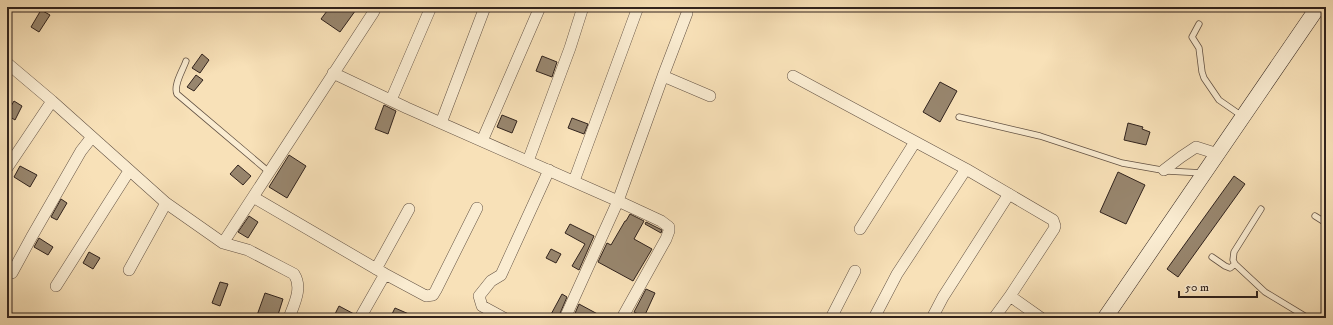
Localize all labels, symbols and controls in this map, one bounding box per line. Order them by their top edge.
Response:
scale bar [1179,273,1257,299]
text: 50 m [1185,280,1209,295]

